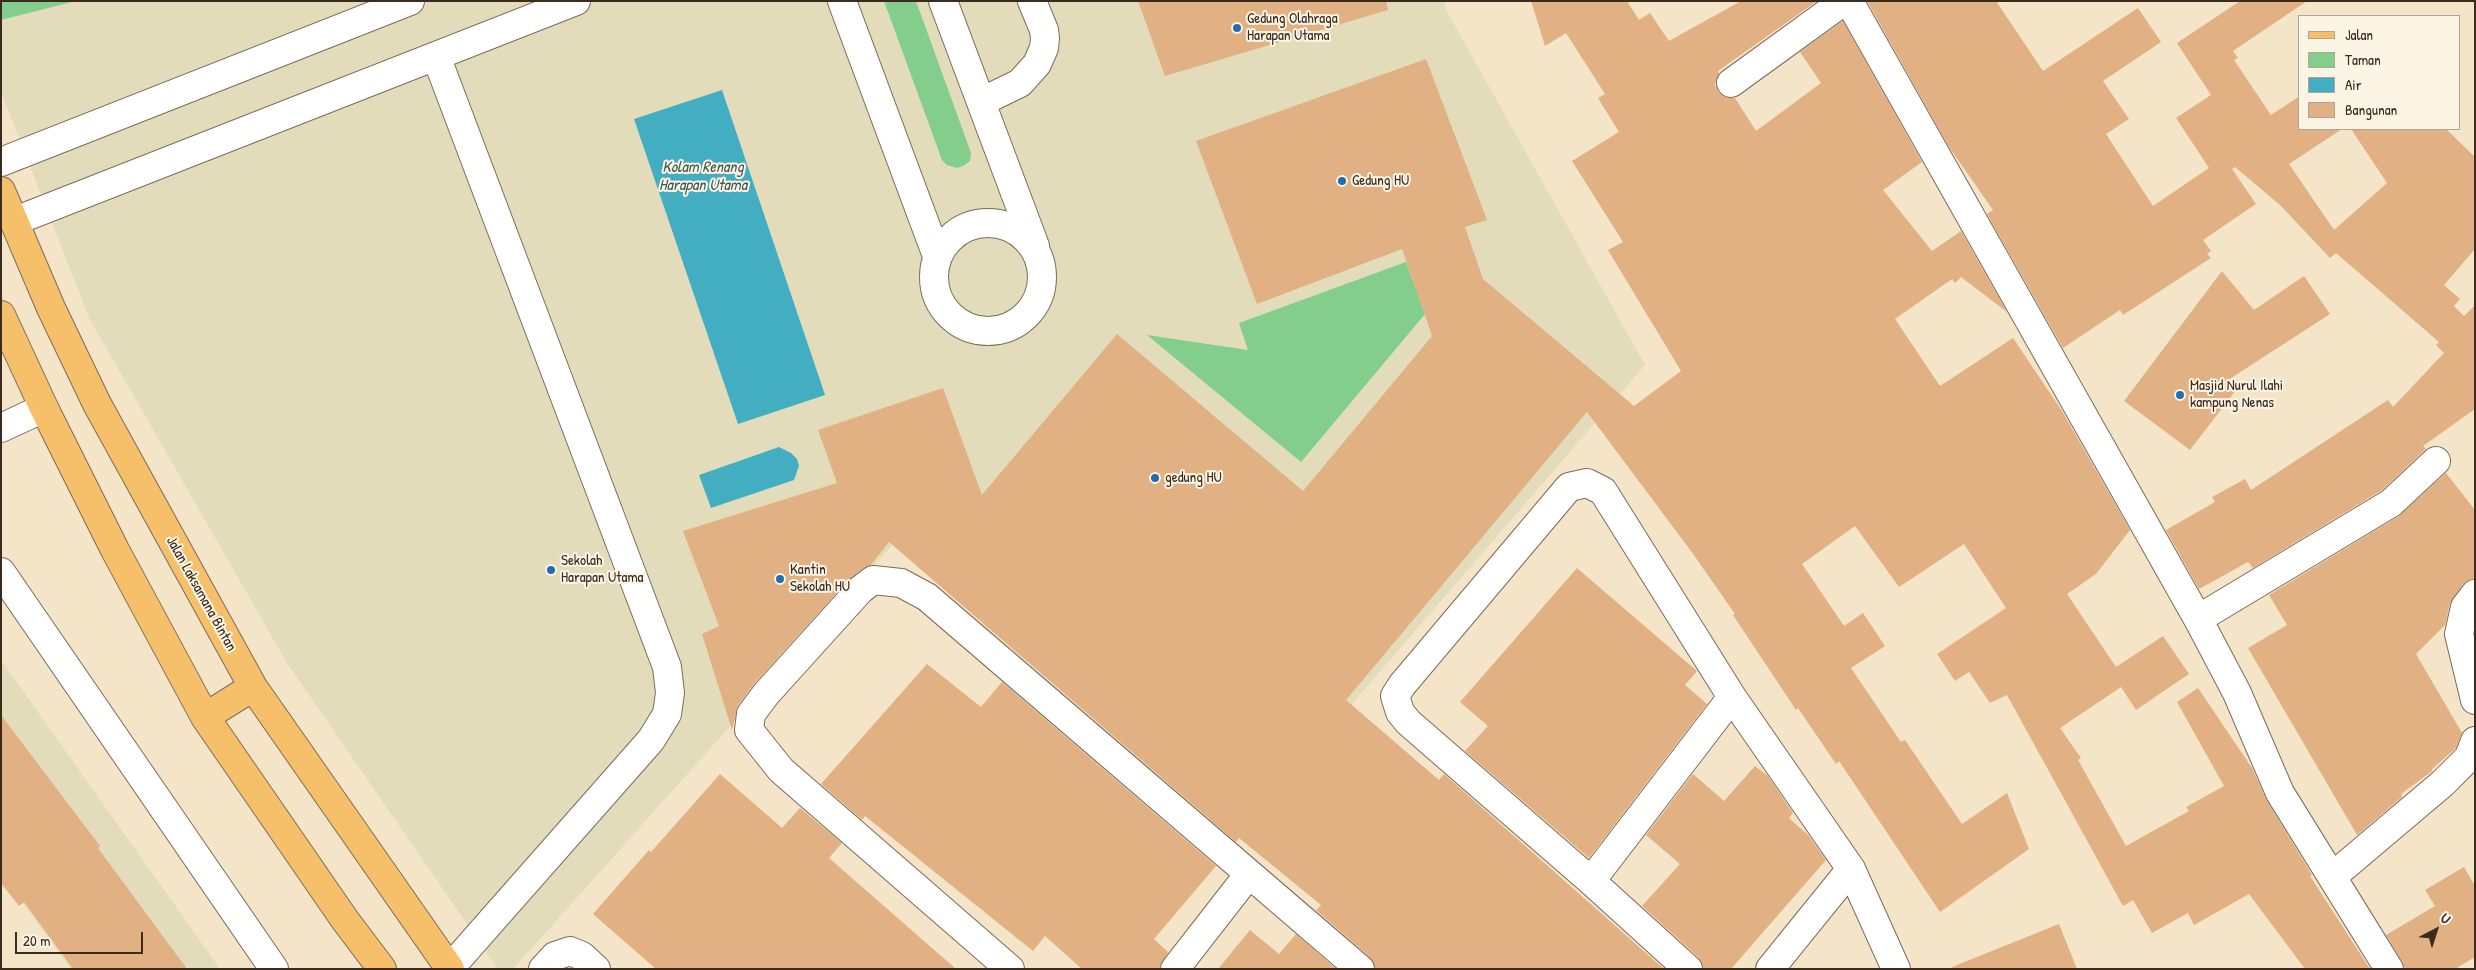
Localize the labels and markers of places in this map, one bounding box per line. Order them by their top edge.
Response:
place label: Gedung Olahraga Harapan Utama [1247,10,1338,45]
marker: Gedung Olahraga Harapan Utama [1231,22,1243,34]
place label: Gedung HU [1352,172,1409,190]
marker: Gedung HU [1336,175,1348,187]
place label: Masjid Nurul Ilahi kampung Nenas [2190,377,2283,412]
marker: Masjid Nurul Ilahi kampung Nenas [2174,389,2186,401]
place label: gedung HU [1165,469,1222,487]
marker: gedung HU [1149,472,1161,484]
place label: Sekolah Harapan Utama [561,552,643,587]
place label: Kantin Sekolah HU [790,561,850,596]
marker: Sekolah Harapan Utama [545,564,557,576]
marker: Kantin Sekolah HU [774,573,786,585]

